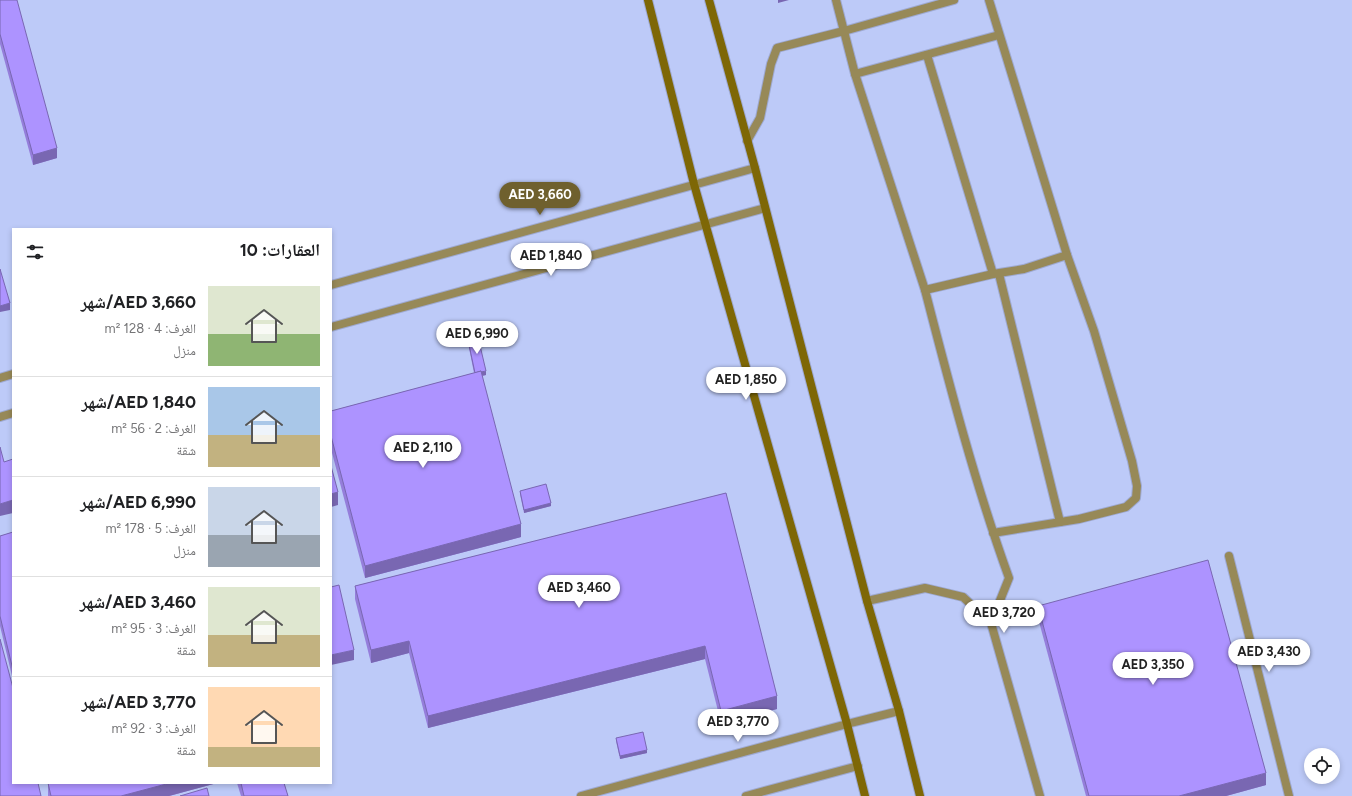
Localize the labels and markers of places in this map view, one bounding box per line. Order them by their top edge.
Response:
pin: AED 3,660 [494,182,586,216]
pin: AED 1,840 [505,243,597,277]
pin: AED 6,990 [431,321,523,355]
pin: AED 1,850 [700,367,792,401]
pin: AED 2,110 [377,435,469,469]
pin: AED 3,460 [533,575,625,609]
pin: AED 3,720 [958,600,1050,634]
pin: AED 3,430 [1223,639,1315,673]
pin: AED 3,350 [1107,652,1199,686]
pin: AED 3,770 [692,709,784,743]

